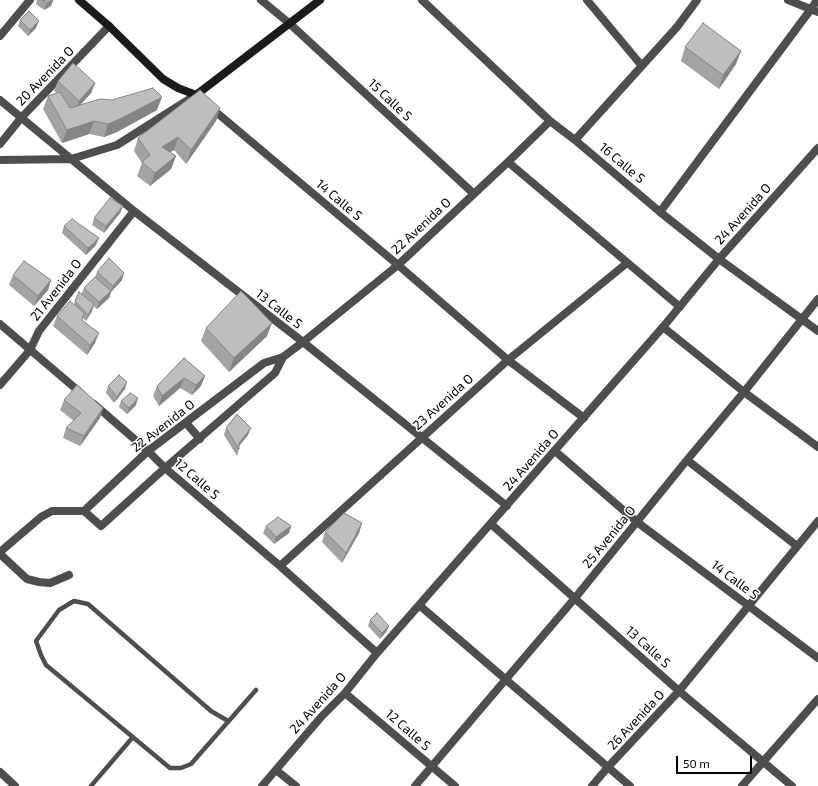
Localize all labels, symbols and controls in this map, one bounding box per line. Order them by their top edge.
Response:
street label: 20 Avenida O [13,43,77,109]
street label: 15 Calle S [365,76,415,124]
street label: 16 Calle S [596,139,648,187]
street label: 14 Calle S [313,176,365,224]
street label: 24 Avenida O [712,180,774,248]
street label: 22 Avenida O [388,194,454,258]
street label: 21 Avenida O [27,256,85,324]
street label: 13 Calle S [253,286,305,332]
street label: 23 Avenida O [410,371,476,433]
street label: 22 Avenida O [128,396,198,456]
street label: 24 Avenida O [500,426,562,494]
street label: 12 Calle S [171,455,223,503]
street label: 25 Avenida O [579,503,639,571]
street label: 14 Calle S [708,557,762,603]
street label: 13 Calle S [622,623,674,671]
street label: 24 Avenida O [287,669,349,737]
street label: 26 Avenida O [604,687,668,753]
street label: 12 Calle S [382,706,434,754]
scale bar [678,748,754,774]
text: 50 m [683,756,710,770]

